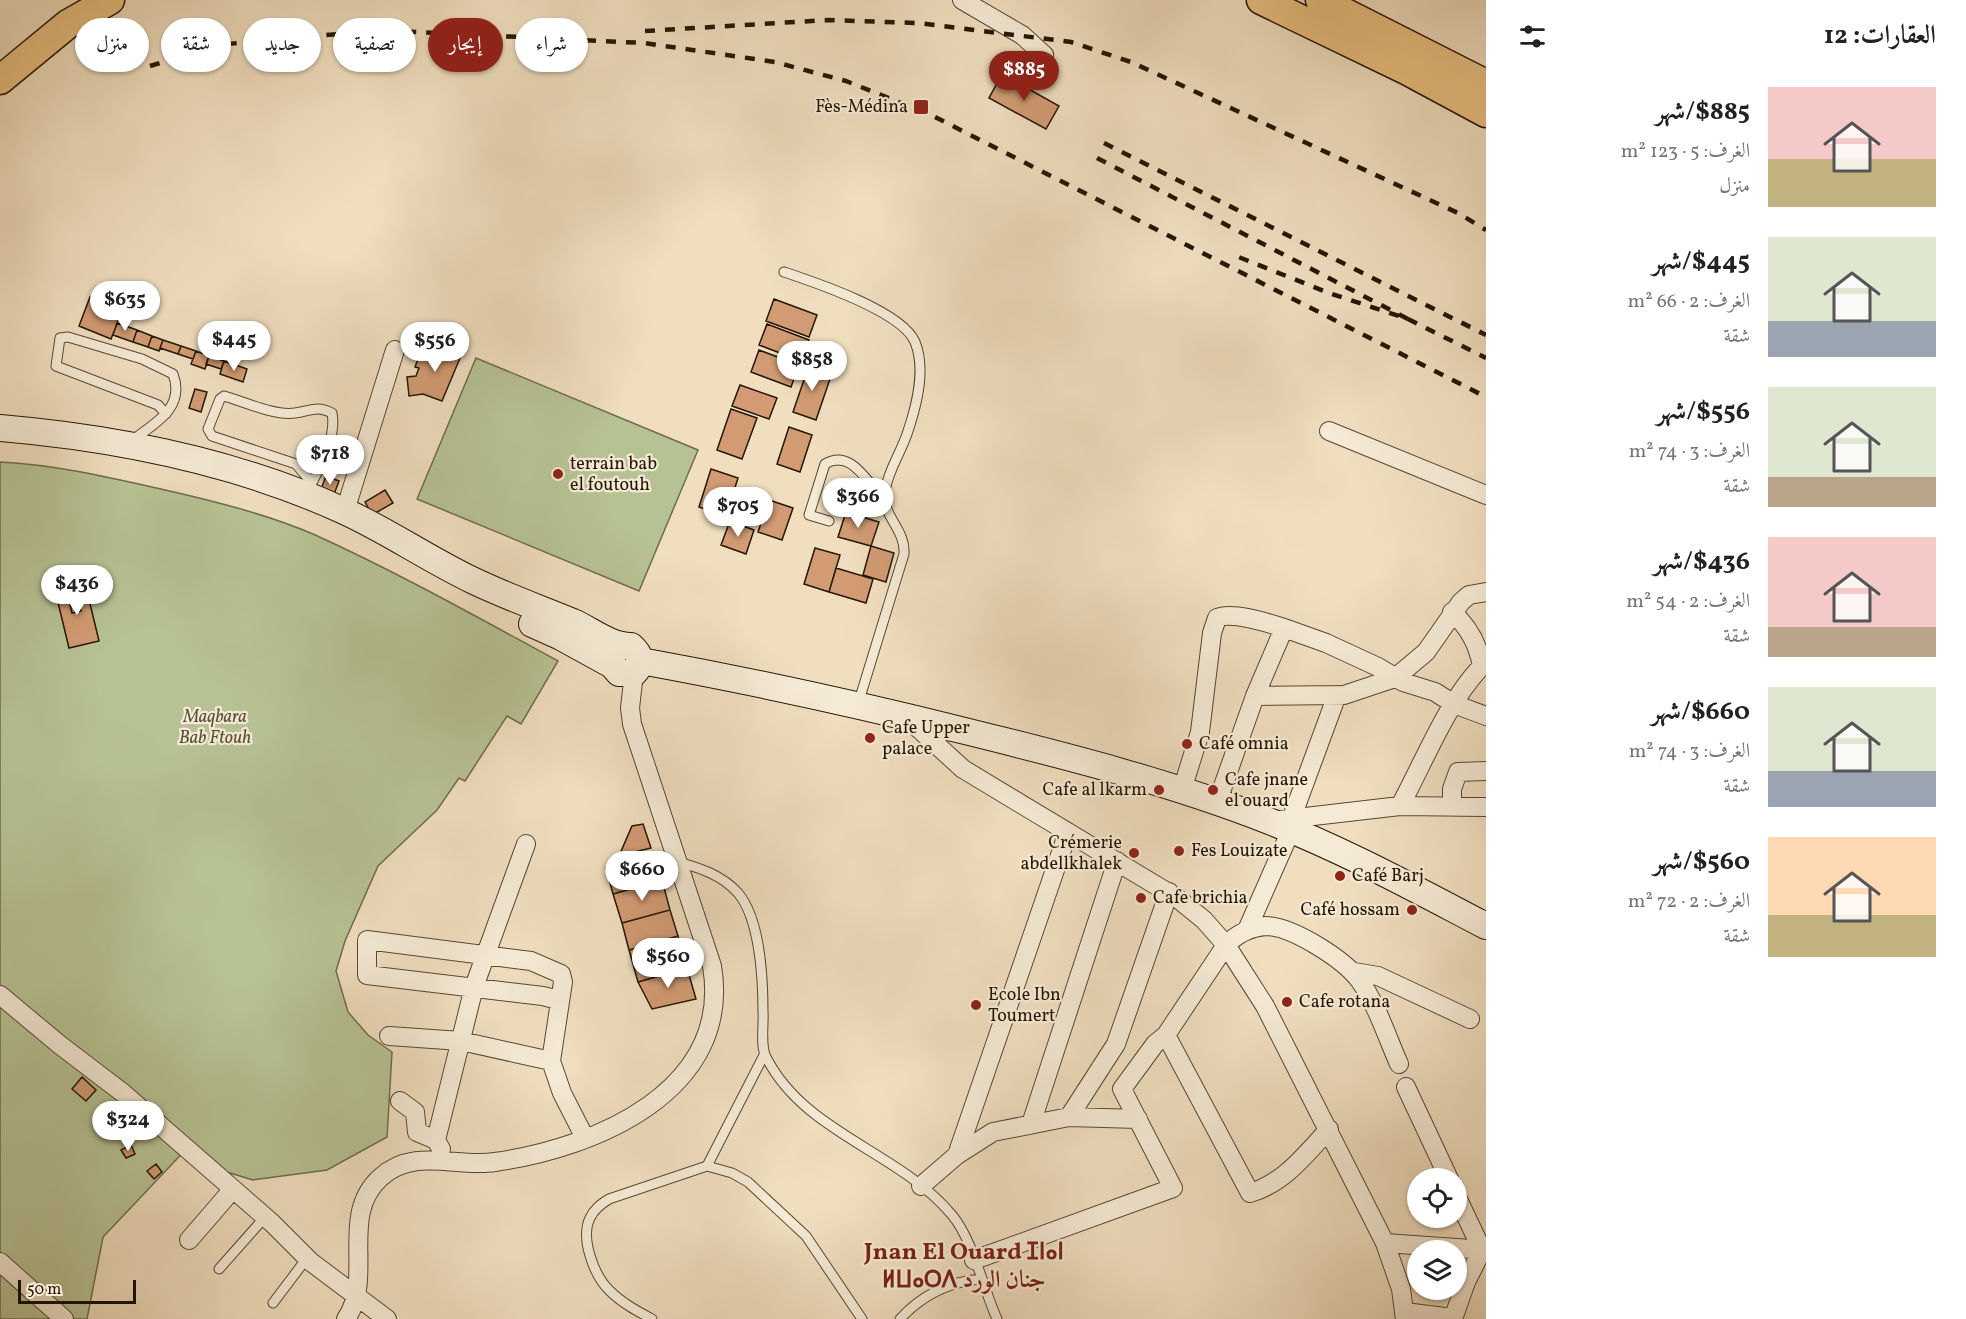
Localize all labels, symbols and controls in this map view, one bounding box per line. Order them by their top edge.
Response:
chip: منزل [75,18,149,72]
chip: شقة [161,18,231,72]
chip: جديد [243,18,321,72]
chip: تصفية [333,18,416,72]
chip: إيجار [428,18,503,72]
chip: شراء [515,18,588,72]
text: العقارات: 12 [1824,18,1936,54]
icon: filters [1516,20,1549,53]
pin: $885 [988,51,1060,102]
text: $885 [1003,56,1045,84]
text: $885/شهر [1655,94,1750,130]
place label: Fès-Médina [815,95,908,120]
marker: Fès-Médina [912,98,930,116]
icon: home [1816,111,1888,183]
text: الغرف: 5 · 123 m² [1621,138,1750,166]
text: منزل [1719,173,1750,201]
text: $445/شهر [1652,244,1750,280]
icon: home [1816,261,1888,333]
pin: $635 [89,281,161,332]
text: $635 [104,286,146,314]
text: الغرف: 2 · 66 m² [1628,288,1750,316]
pin: $445 [198,321,270,372]
pin: $556 [399,322,471,373]
text: شقة [1724,323,1750,351]
text: $445 [212,326,256,354]
text: $556 [414,327,456,355]
pin: $858 [776,341,848,392]
text: $858 [791,346,833,374]
text: $556/شهر [1656,394,1750,430]
icon: home [1816,411,1888,483]
pin: $718 [294,435,366,486]
text: الغرف: 3 · 74 m² [1629,438,1750,466]
text: $718 [310,440,350,468]
place label: terrain bab el foutouh [570,452,657,498]
marker: terrain bab el foutouh [551,467,565,481]
text: شقة [1724,473,1750,501]
pin: $366 [822,478,894,529]
text: $366 [836,483,880,511]
pin: $705 [702,487,774,538]
text: $705 [717,492,759,520]
text: $436/شهر [1653,544,1750,580]
icon: home [1816,561,1888,633]
pin: $436 [41,565,113,616]
text: $436 [55,570,99,598]
text: الغرف: 2 · 54 m² [1626,588,1750,616]
text: شقة [1724,623,1750,651]
text: $660/شهر [1651,694,1750,730]
park label: Maqbara Bab Ftouh [179,705,251,751]
icon: home [1816,711,1888,783]
place label: Cafe Upper palace [882,716,970,762]
marker: Cafe Upper palace [863,731,877,745]
place label: Café omnia [1199,732,1289,757]
marker: Café omnia [1180,737,1194,751]
text: الغرف: 3 · 74 m² [1629,738,1750,766]
place label: Cafe jnane el ouard [1225,768,1308,814]
text: شقة [1724,773,1750,801]
place label: Cafe al lkarm [1042,778,1147,803]
marker: Cafe al lkarm [1152,783,1166,797]
marker: Cafe jnane el ouard [1206,783,1220,797]
place label: Crémerie abdellkhalek [1021,831,1122,877]
place label: Fes Louizate [1191,839,1288,864]
marker: Fes Louizate [1172,844,1186,858]
text: $560/شهر [1653,844,1750,880]
marker: Crémerie abdellkhalek [1127,846,1141,860]
pin: $660 [606,851,678,902]
text: $660 [619,856,665,884]
icon: home [1816,861,1888,933]
place label: Café Barj [1352,864,1424,889]
marker: Café Barj [1333,869,1347,883]
place label: Cafe brichia [1153,886,1248,911]
text: الغرف: 2 · 72 m² [1628,888,1750,916]
marker: Cafe brichia [1134,891,1148,905]
place label: Café hossam [1300,898,1400,923]
marker: Café hossam [1405,903,1419,917]
text: شقة [1724,923,1750,951]
pin: $560 [632,938,704,989]
text: $560 [646,943,690,971]
place label: Ecole Ibn Toumert [988,983,1061,1029]
place label: Cafe rotana [1299,990,1390,1015]
marker: Cafe rotana [1280,995,1294,1009]
marker: Ecole Ibn Toumert [969,998,983,1012]
pin: $324 [92,1101,164,1152]
text: $324 [106,1106,150,1134]
map controls [1407,1168,1467,1300]
button: locate [1407,1168,1467,1228]
district label: Jnan El Ouard ⵊⵏⴰⵏ ⵍⵡⴰⵔⴷ جنان الورد [863,1236,1064,1298]
button: layers [1407,1240,1467,1300]
scale bar [18,1277,136,1304]
text: 50 m [27,1279,61,1301]

